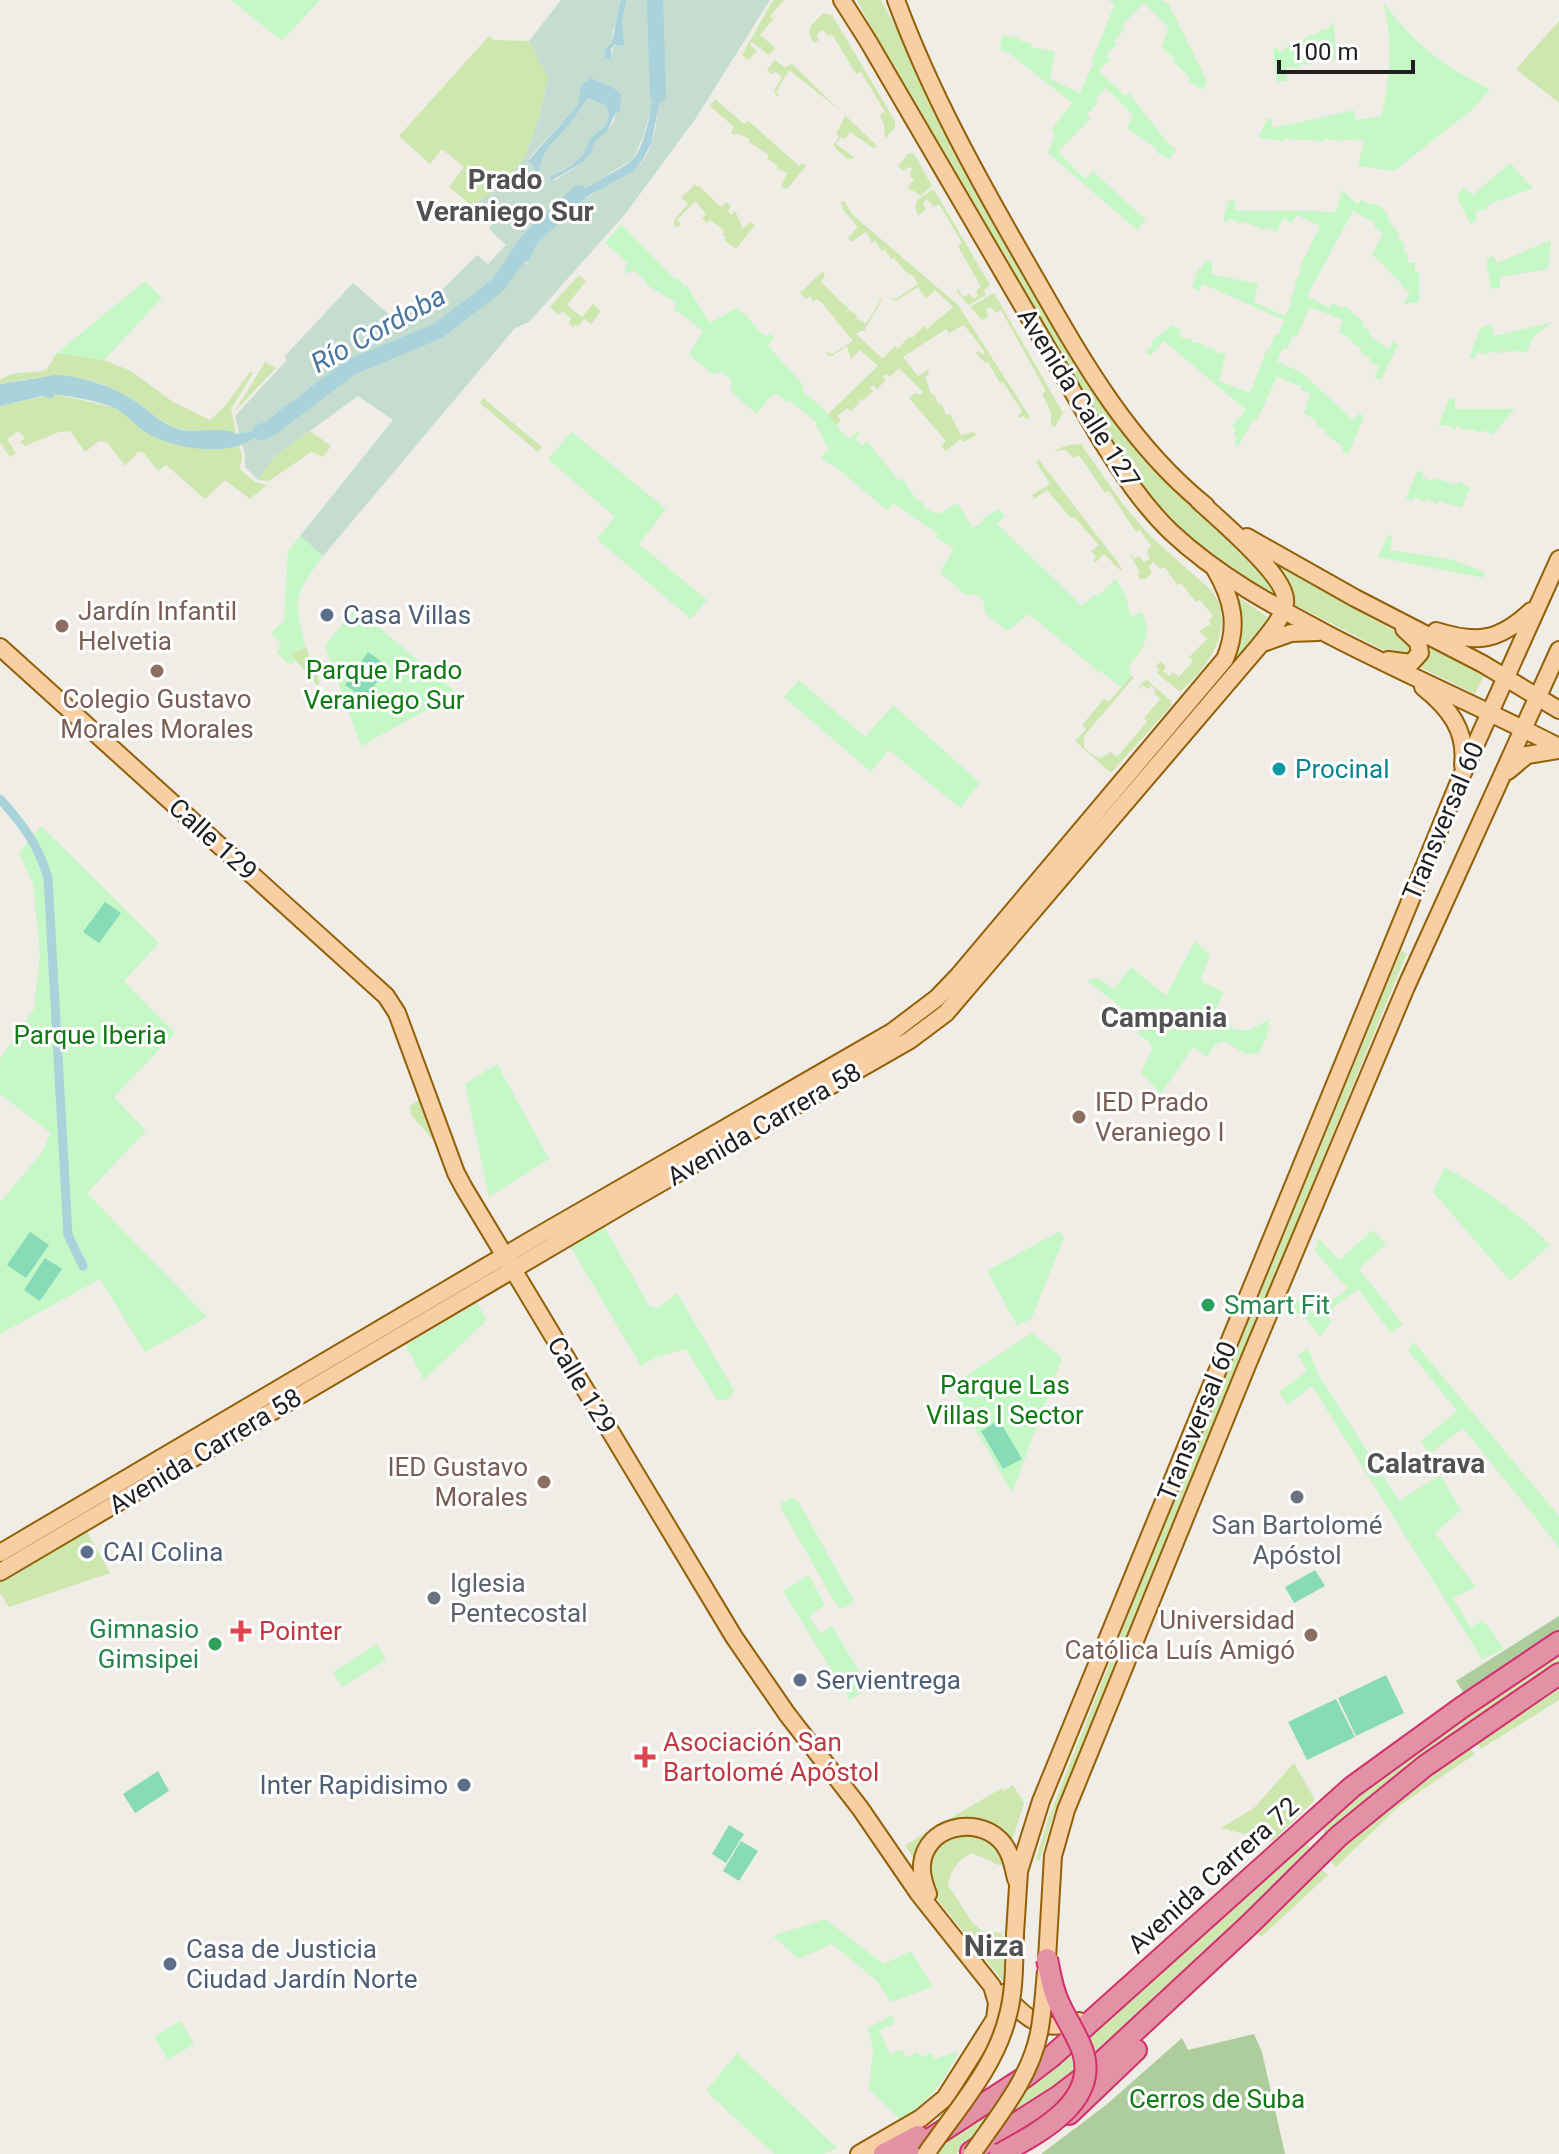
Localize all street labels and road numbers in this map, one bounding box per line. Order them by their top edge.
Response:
street label: Avenida Calle 127 [1012,303,1146,493]
street label: Transversal 60 [1396,737,1490,905]
street label: Calle 129 [163,792,263,886]
street label: Avenida Carrera 58 [662,1056,866,1192]
street label: Calle 129 [541,1331,623,1439]
street label: Transversal 60 [1151,1337,1243,1505]
street label: Avenida Carrera 58 [103,1382,307,1520]
street label: Avenida Carrera 72 [1122,1791,1304,1959]

